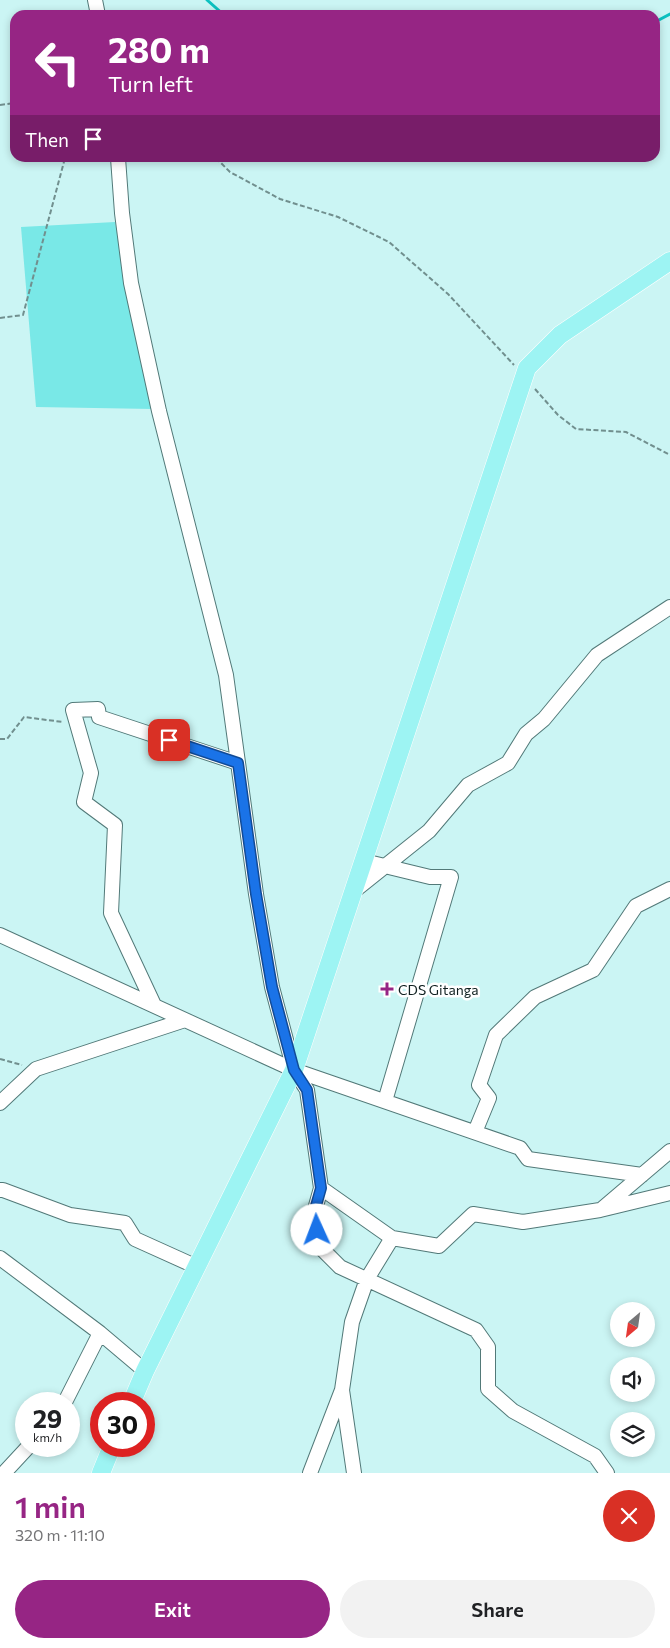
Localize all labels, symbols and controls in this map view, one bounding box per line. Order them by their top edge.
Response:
text: 280 m [108,27,210,70]
icon: left [25,30,90,95]
text: Turn left [108,70,193,97]
icon: arrive [79,125,107,153]
text: Then [25,128,69,151]
pin [148,719,190,761]
icon: arrive [155,726,183,754]
place label: CDS Gitanga [398,981,479,998]
marker: CDS Gitanga [380,982,394,996]
position arrow [290,1203,342,1255]
north arrow [610,1302,655,1348]
map controls [610,1302,655,1457]
button: sound [610,1357,655,1402]
speed limit sign: 30 [90,1392,155,1457]
text: 29 [33,1403,62,1433]
button: layers [610,1412,655,1457]
text: km/h [33,1430,62,1444]
text: 1 min [15,1487,86,1524]
button: close [603,1490,655,1542]
text: 320 m · 11:10 [15,1525,105,1544]
button: Exit [15,1580,330,1638]
button: Share [340,1580,655,1638]

